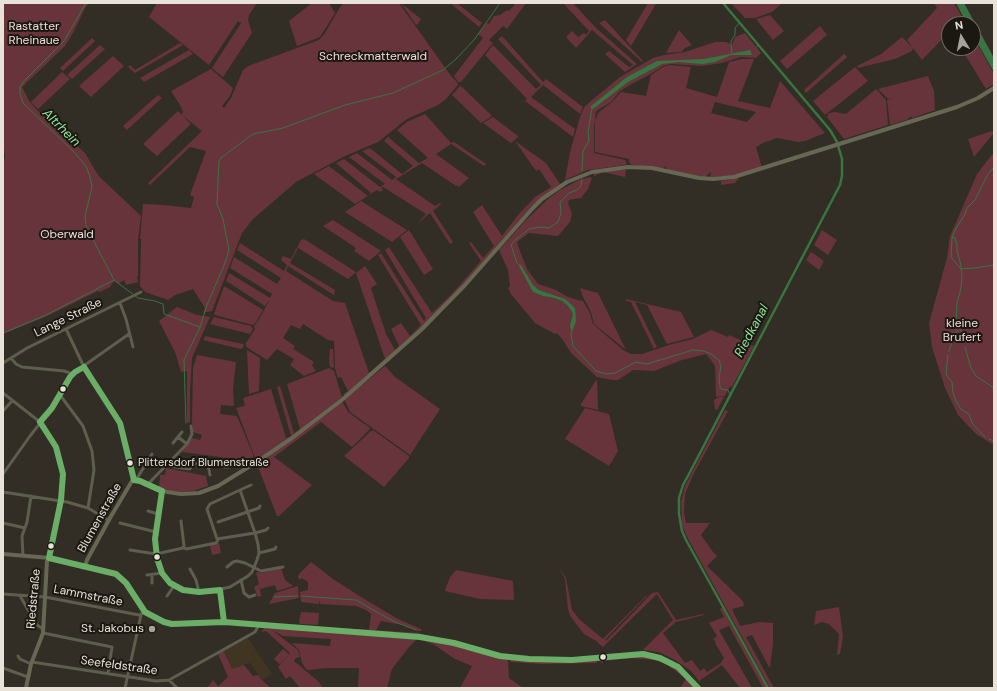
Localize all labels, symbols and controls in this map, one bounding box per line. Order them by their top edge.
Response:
north arrow [941,16,981,56]
text: N [954,18,964,33]
park label: Rastatter Rheinaue [9,20,59,48]
park label: Schreckmatterwald [319,50,427,64]
water label: Altrhein [39,106,83,150]
park label: Oberwald [40,228,94,242]
street label: Lange Straße [32,295,104,341]
water label: Riedkanal [732,302,772,360]
park label: kleine Brufert [943,317,981,345]
unlabelled marker [58,384,68,394]
place label: Plittersdorf Blumenstraße [138,456,269,470]
marker: Plittersdorf Blumenstraße [125,458,135,468]
street label: Blumenstraße [75,481,125,555]
unlabelled marker [46,541,56,551]
unlabelled marker [152,552,162,562]
street label: Riedstraße [24,568,44,630]
street label: Lammstraße [52,582,124,610]
place label: St. Jakobus [81,622,144,636]
marker: St. Jakobus [147,624,157,634]
unlabelled marker [598,652,608,662]
street label: Seefeldstraße [80,653,158,679]

